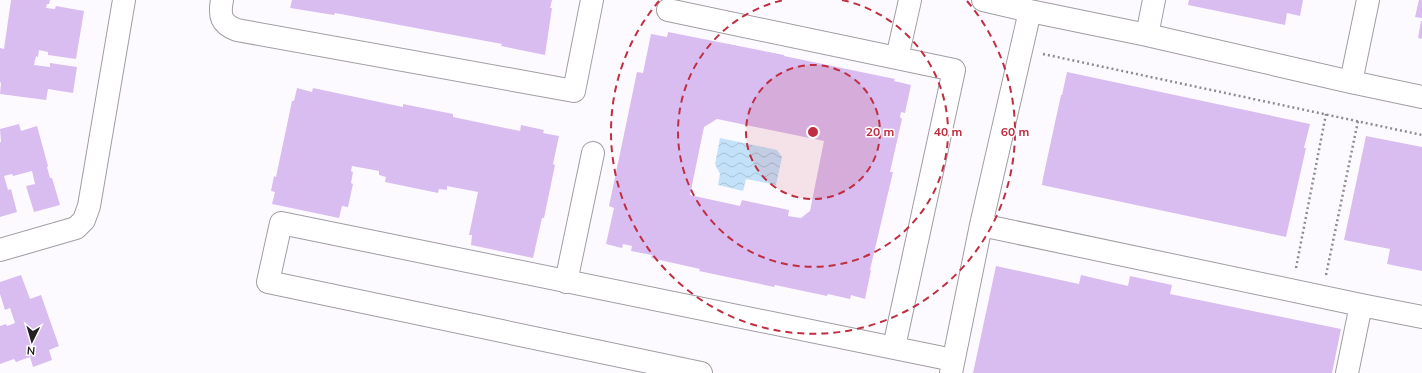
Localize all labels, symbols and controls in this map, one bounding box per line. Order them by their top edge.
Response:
text: 20 m [866,124,894,139]
text: 40 m [934,124,962,139]
text: 60 m [1001,124,1029,139]
centre of rings [806,125,820,139]
north arrow [12,321,52,361]
text: N [26,344,36,358]

